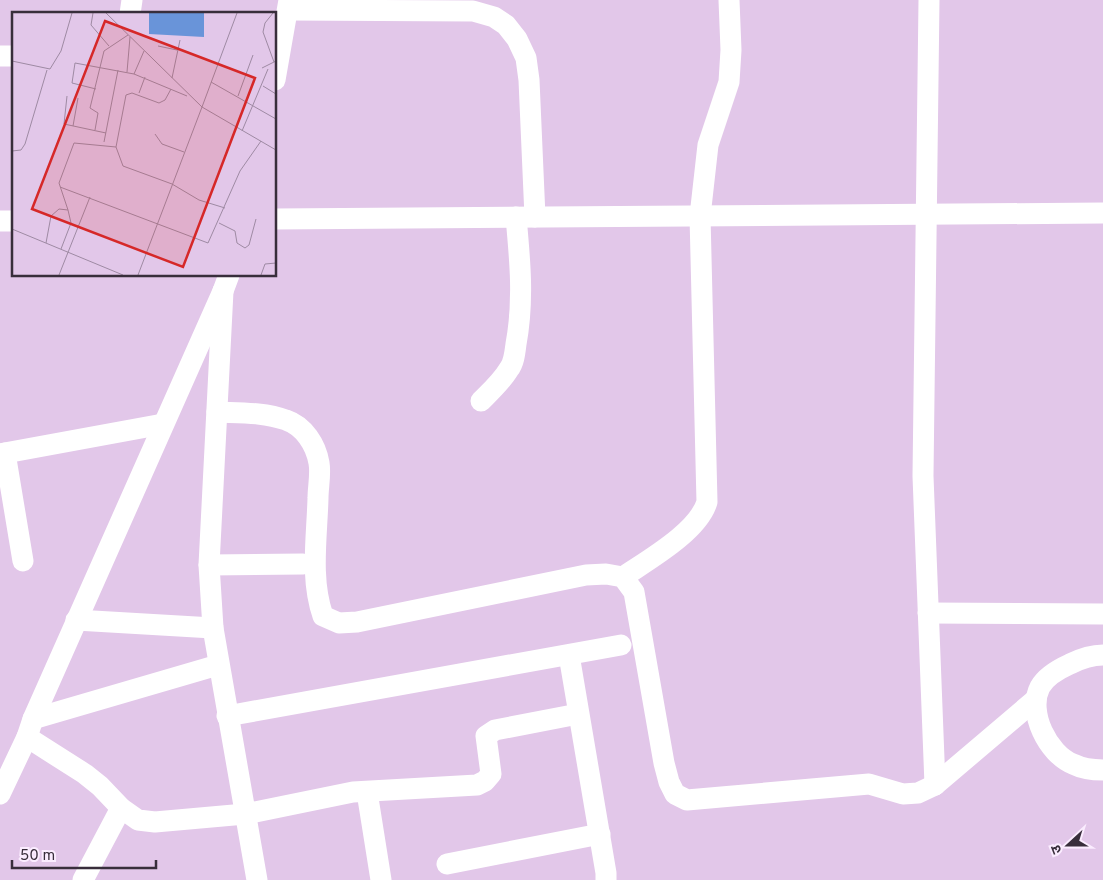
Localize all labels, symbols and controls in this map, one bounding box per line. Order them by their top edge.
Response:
inset map [12,12,276,276]
north arrow [1043,820,1093,870]
scale bar [12,838,156,870]
text: उ [1048,842,1067,856]
text: 50 m [20,847,55,866]

